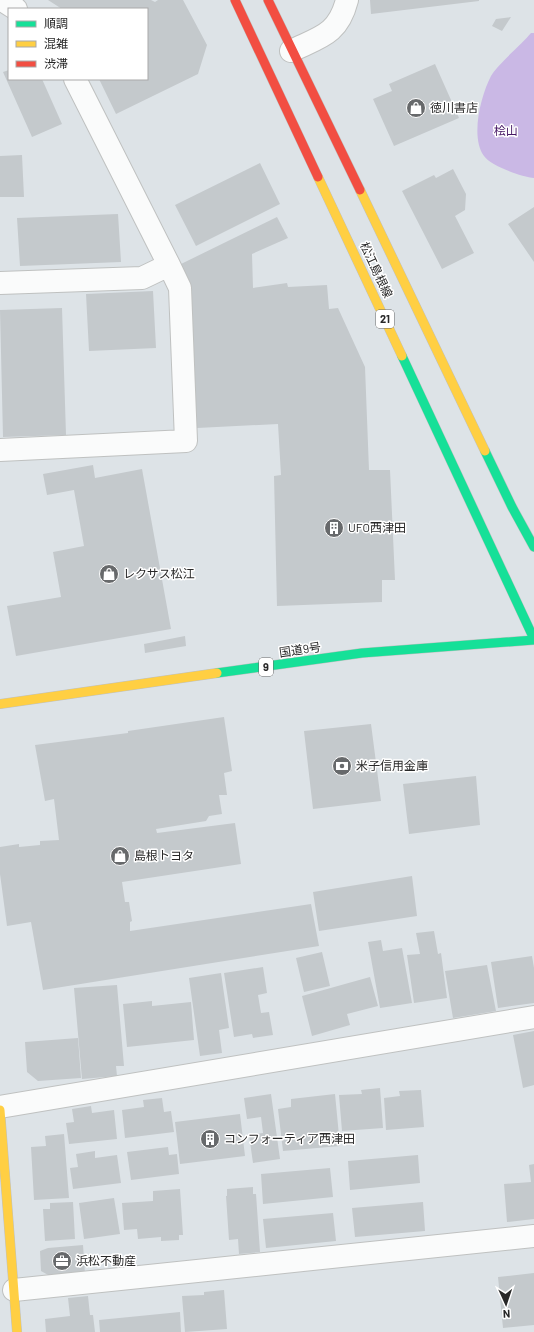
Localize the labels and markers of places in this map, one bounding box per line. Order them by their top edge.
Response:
shop icon: 徳川書店 [405,97,427,119]
place label: 徳川書店 [430,100,478,114]
building icon: UFO西津田 [323,517,345,539]
place label: UFO西津田 [348,520,406,534]
shop icon: レクサス松江 [98,563,120,585]
place label: レクサス松江 [123,566,195,580]
bank icon: 米子信用金庫 [331,755,353,777]
place label: 米子信用金庫 [356,758,428,772]
shop icon: 島根トヨタ [109,845,131,867]
place label: 島根トヨタ [134,848,194,862]
building icon: コンフォーティア西津田 [199,1128,221,1150]
place label: コンフォーティア西津田 [224,1131,355,1145]
office icon: 浜松不動産 [51,1250,73,1272]
place label: 浜松不動産 [76,1253,136,1267]

